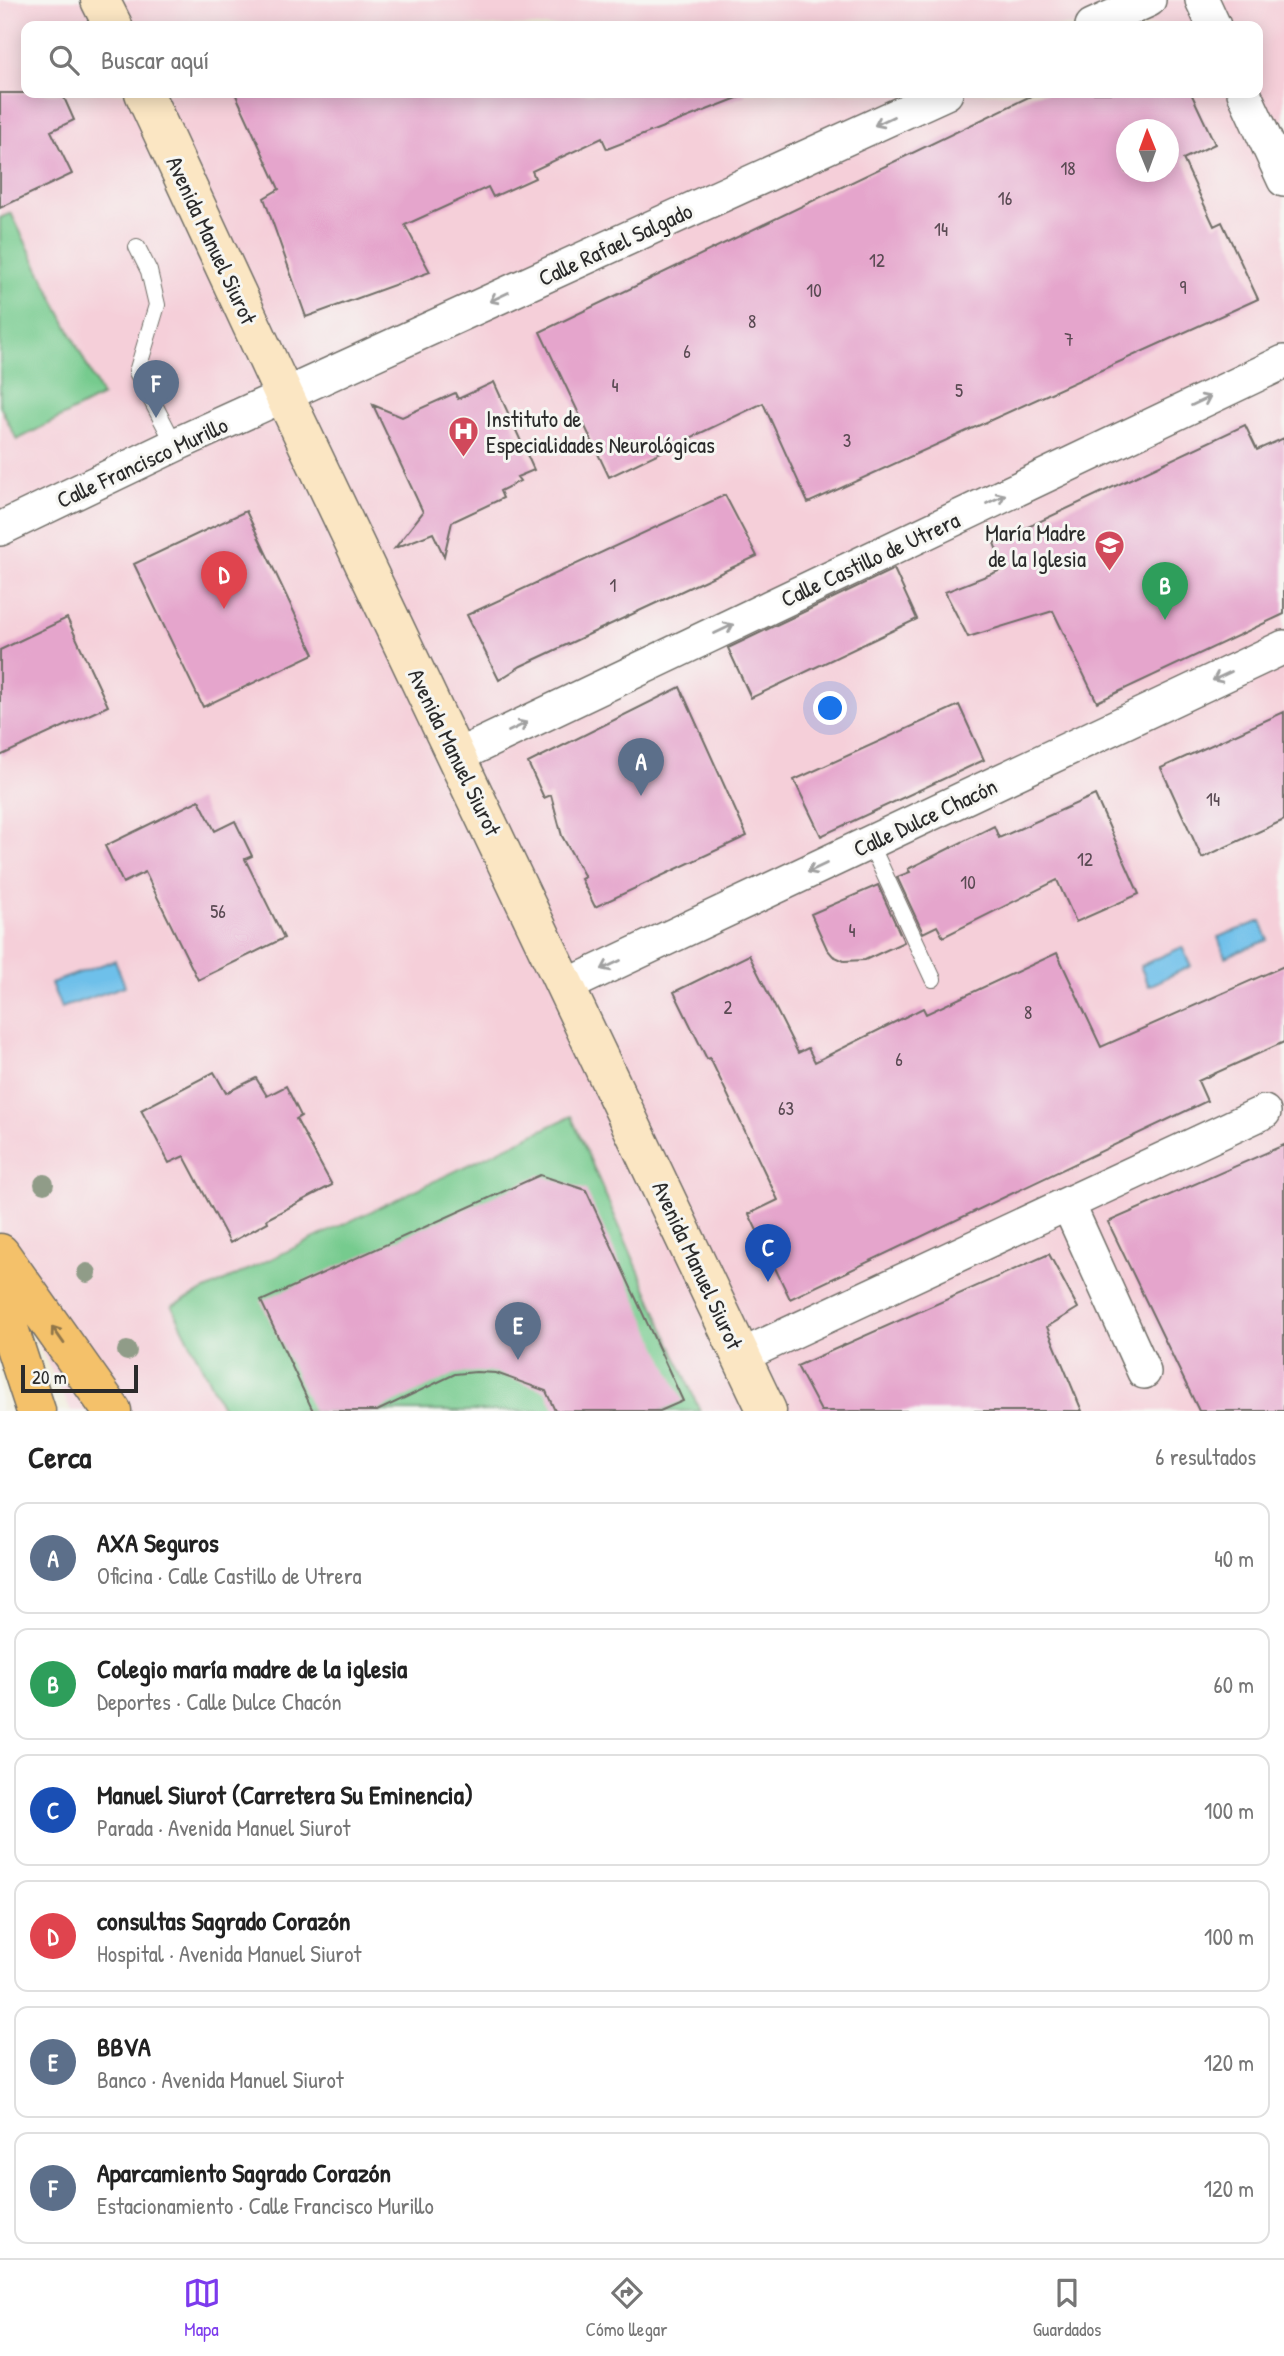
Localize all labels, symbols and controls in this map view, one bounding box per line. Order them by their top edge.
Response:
search box [21,21,1263,98]
icon: search [45,41,83,79]
text: Buscar aquí [101,42,209,77]
one-way arrow [874,115,895,128]
north arrow [1116,119,1179,182]
street label: Avenida Manuel Siurot [159,151,265,330]
house number: 18 [1060,155,1076,181]
house number: 16 [998,185,1012,211]
street label: Calle Rafael Salgado [533,195,697,293]
house number: 14 [934,216,948,242]
house number: 12 [869,247,885,273]
house number: 9 [1180,274,1187,300]
house number: 10 [806,277,822,303]
one-way arrow [489,291,510,304]
house number: 8 [748,308,756,334]
house number: 7 [1064,326,1074,352]
house number: 6 [683,338,691,364]
pin: F [133,360,179,418]
house number: 4 [611,372,619,398]
house number: 5 [955,377,963,403]
one-way arrow [1190,394,1211,408]
place label: Instituto de Especialidades Neurológicas [486,403,715,460]
street label: Calle Francisco Murillo [51,409,233,515]
hospital icon: Instituto de Especialidades Neurológicas [446,414,480,458]
house number: 3 [843,427,851,453]
one-way arrow [985,492,1006,505]
street label: Calle Castillo de Utrera [776,504,964,614]
place label: María Madre de la Iglesia [985,517,1086,574]
school or university icon: María Madre de la Iglesia [1092,528,1126,572]
pin: D [201,551,247,609]
pin: B [1142,562,1188,620]
house number: 1 [610,572,617,598]
one-way arrow [713,621,734,635]
street label: Avenida Manuel Siurot [401,663,509,842]
one-way arrow [1212,670,1233,684]
your location [813,691,847,725]
one-way arrow [507,719,528,733]
pin: A [618,738,664,796]
street label: Calle Dulce Chacón [848,770,1002,864]
house number: 14 [1206,786,1220,812]
house number: 12 [1077,846,1093,872]
one-way arrow [807,861,828,875]
house number: 10 [960,869,976,895]
house number: 56 [210,898,226,924]
house number: 4 [848,917,856,943]
one-way arrow [601,958,622,972]
house number: 2 [724,994,733,1020]
house number: 8 [1024,999,1032,1025]
house number: 6 [895,1046,903,1072]
house number: 63 [778,1095,794,1121]
street label: Avenida Manuel Siurot [645,1176,751,1355]
pin: C [745,1224,791,1282]
pin: E [495,1302,541,1360]
one-way arrow [51,1326,65,1345]
scale bar [21,1362,138,1394]
text: 20 m [32,1364,67,1390]
text: Cerca [28,1437,91,1477]
text: 6 resultados [1155,1441,1256,1472]
text: AXA Seguros [97,1525,219,1560]
text: A [47,1543,59,1574]
text: 40 m [1214,1543,1254,1574]
text: Oficina · Calle Castillo de Utrera [97,1560,362,1591]
text: Colegio maría madre de la iglesia [97,1651,407,1686]
text: B [47,1669,59,1700]
text: 60 m [1214,1669,1254,1700]
text: Deportes · Calle Dulce Chacón [97,1686,342,1717]
text: Manuel Siurot (Carretera Su Eminencia) [97,1777,473,1812]
text: C [47,1795,59,1826]
text: 100 m [1204,1795,1254,1826]
text: Parada · Avenida Manuel Siurot [97,1812,350,1843]
text: consultas Sagrado Corazón [97,1903,351,1938]
text: D [48,1921,58,1952]
text: 100 m [1204,1921,1254,1952]
text: Hospital · Avenida Manuel Siurot [97,1938,361,1969]
text: BBVA [97,2029,151,2064]
text: E [48,2047,58,2078]
text: 120 m [1204,2047,1254,2078]
text: Banco · Avenida Manuel Siurot [97,2064,344,2095]
text: Aparcamiento Sagrado Corazón [97,2155,391,2190]
text: F [49,2173,57,2204]
text: 120 m [1204,2173,1254,2204]
text: Estacionamiento · Calle Francisco Murillo [97,2190,434,2221]
tab: Mapa [183,2274,221,2342]
tab: Cómo llegar [586,2274,668,2342]
tab: Guardados [1033,2274,1101,2342]

